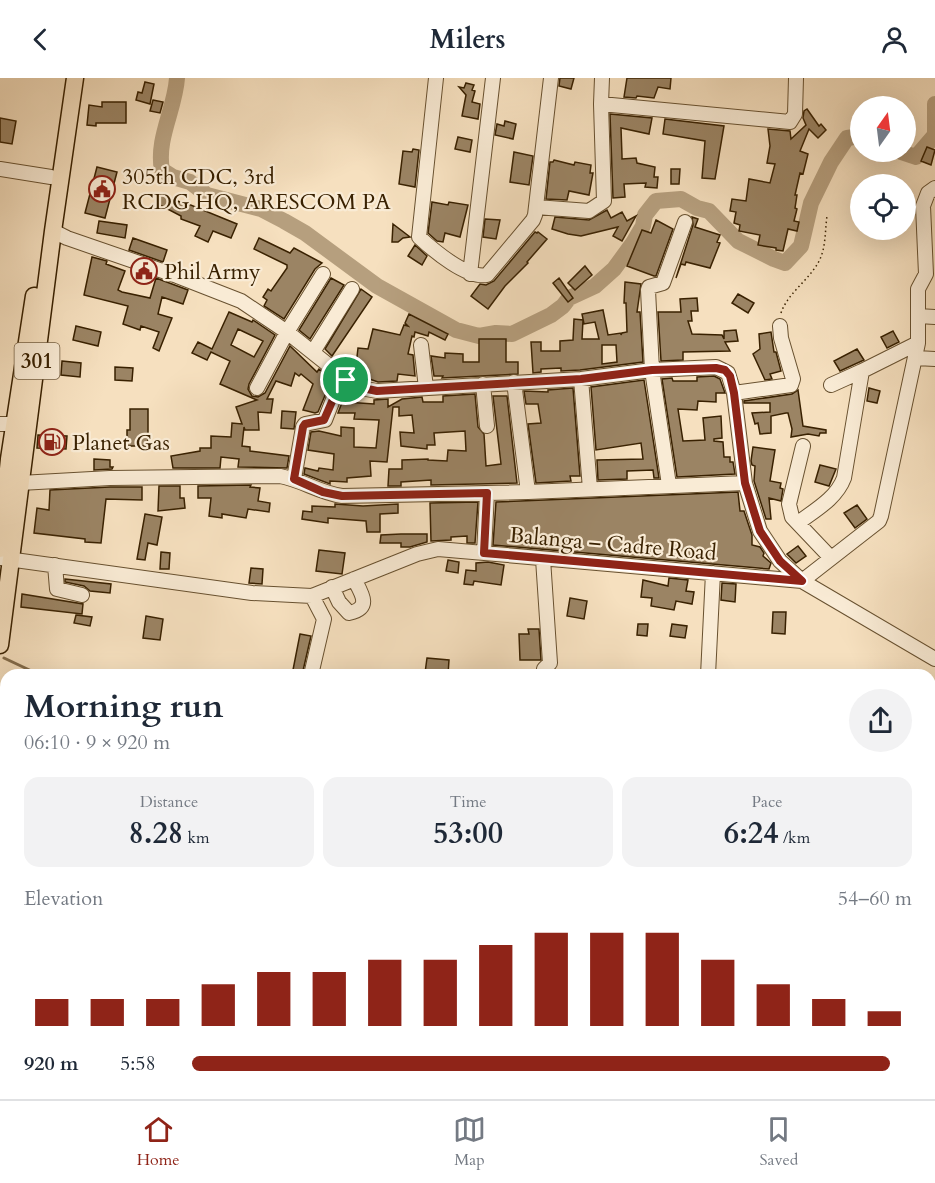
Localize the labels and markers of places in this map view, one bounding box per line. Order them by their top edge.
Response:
place label: 305th CDC, 3rd RCDG HQ, ARESCOM PA [122,162,391,217]
public building icon: 305th CDC, 3rd RCDG HQ, ARESCOM PA [87,174,117,204]
public building icon: Phil Army [129,256,159,286]
place label: Phil Army [164,257,261,287]
pin [320,354,371,405]
fuel station icon: Planet Gas [37,427,67,457]
place label: Planet Gas [72,428,170,458]

